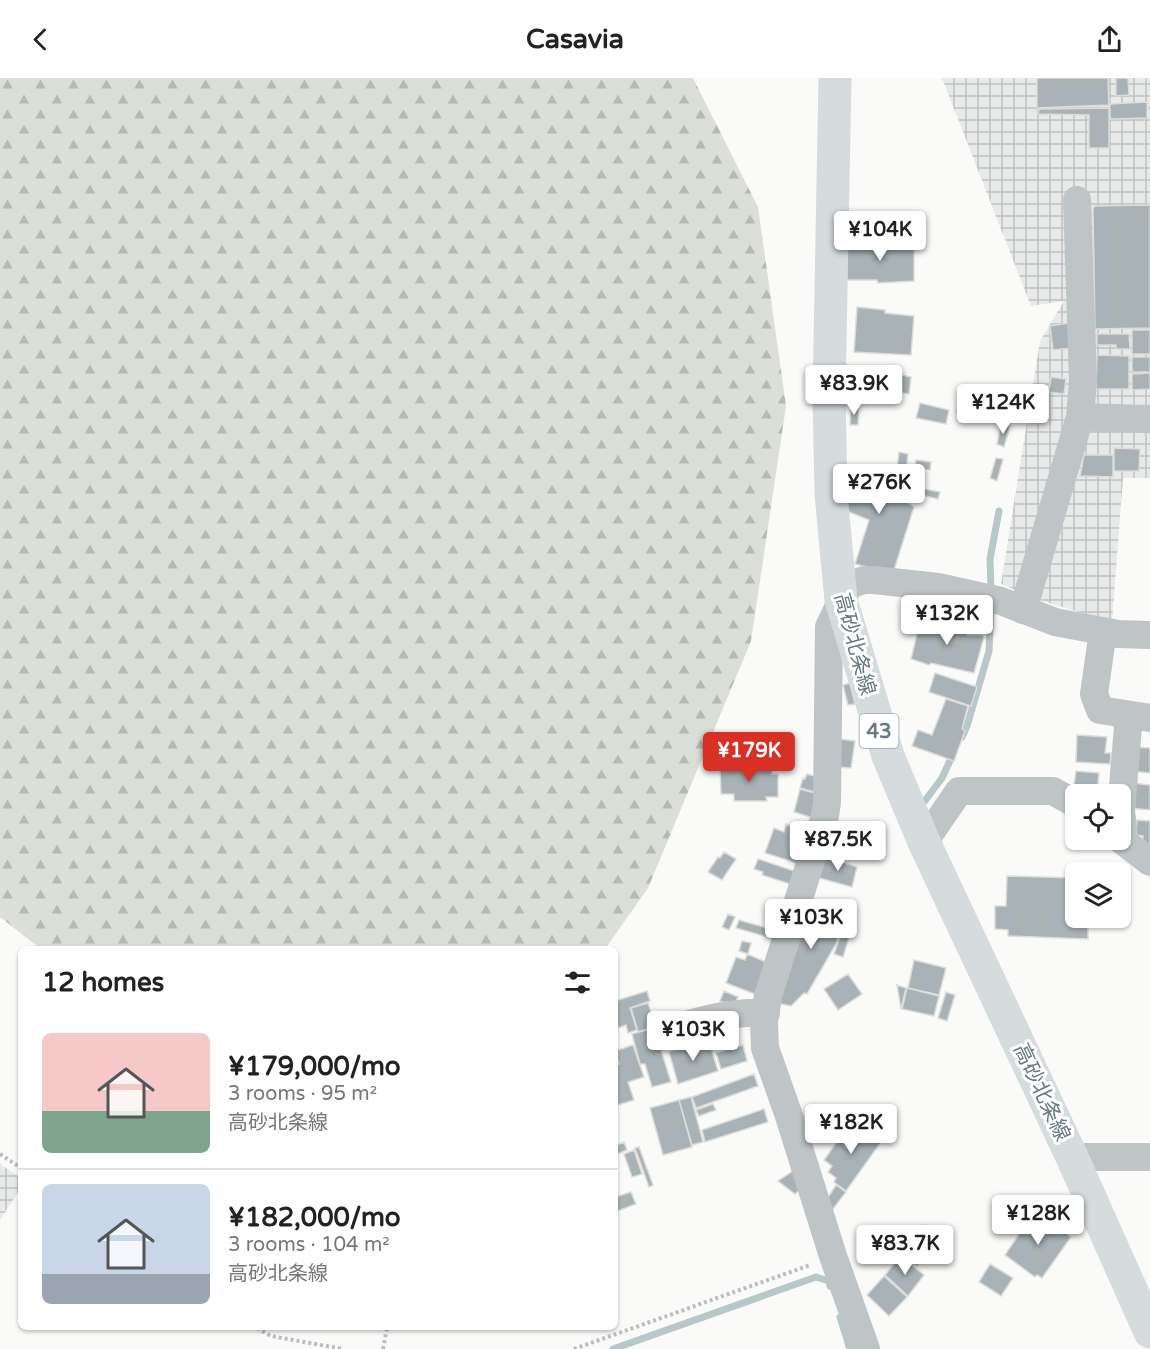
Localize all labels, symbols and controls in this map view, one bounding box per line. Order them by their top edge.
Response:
icon: back [24,23,57,56]
text: Casavia [526,23,624,56]
icon: share [1093,23,1126,56]
pin: ¥104K [838,211,922,262]
text: ¥104K [848,218,912,242]
pin: ¥83.9K [805,365,903,416]
text: ¥83.9K [819,372,889,396]
pin: ¥124K [961,384,1045,435]
text: ¥124K [971,391,1035,415]
pin: ¥276K [837,464,921,515]
text: ¥276K [847,471,911,495]
street label: 高砂北条線 [829,590,880,698]
pin: ¥132K [905,595,989,646]
text: ¥132K [915,602,979,626]
road number: 43 [860,714,898,748]
pin: ¥179K [707,732,791,783]
text: ¥179K [717,739,781,763]
map controls [1065,784,1131,928]
button: locate [1065,784,1131,850]
pin: ¥87.5K [789,821,887,872]
text: ¥87.5K [804,828,872,852]
button: layers [1065,862,1131,928]
pin: ¥103K [769,899,853,950]
text: ¥103K [779,906,843,930]
icon: filters [561,966,594,999]
text: 12 homes [42,967,164,998]
pin: ¥103K [651,1011,735,1062]
text: ¥103K [661,1018,725,1042]
street label: 高砂北条線 [1008,1039,1075,1145]
text: ¥179,000/mo [228,1051,401,1082]
icon: home [90,1057,162,1129]
text: 3 rooms · 95 m² [228,1082,377,1106]
pin: ¥182K [809,1104,893,1155]
text: 高砂北条線 [228,1111,328,1135]
text: ¥182K [819,1111,883,1135]
pin: ¥128K [996,1195,1080,1246]
text: ¥182,000/mo [228,1202,401,1233]
text: ¥128K [1006,1202,1070,1226]
icon: home [90,1208,162,1280]
pin: ¥83.7K [856,1225,954,1276]
text: ¥83.7K [870,1232,940,1256]
text: 3 rooms · 104 m² [228,1233,390,1257]
text: 高砂北条線 [228,1262,328,1286]

